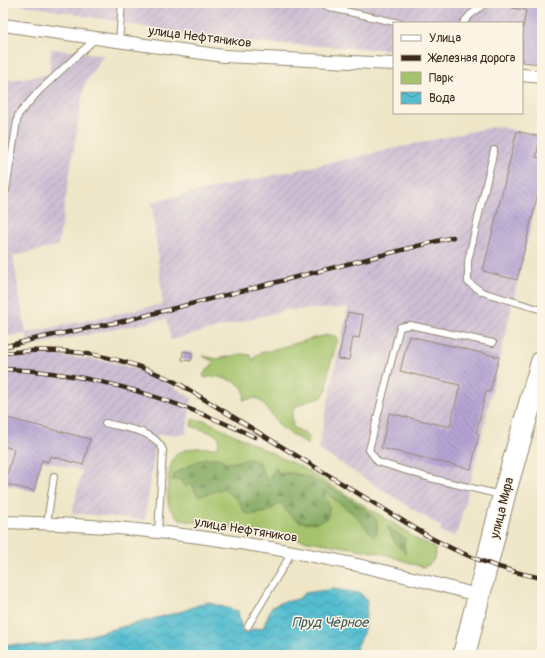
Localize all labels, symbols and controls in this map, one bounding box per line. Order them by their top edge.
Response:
legend [393,22,523,114]
street label: улица Нефтяников [146,23,253,51]
text: Улица [429,31,461,46]
text: Железная дорога [427,51,516,66]
text: Парк [429,71,454,86]
text: Вода [429,91,455,106]
street label: улица Мира [486,476,517,541]
street label: улица Нефтяников [192,514,299,546]
water label: Пруд Чёрное [292,614,370,631]

